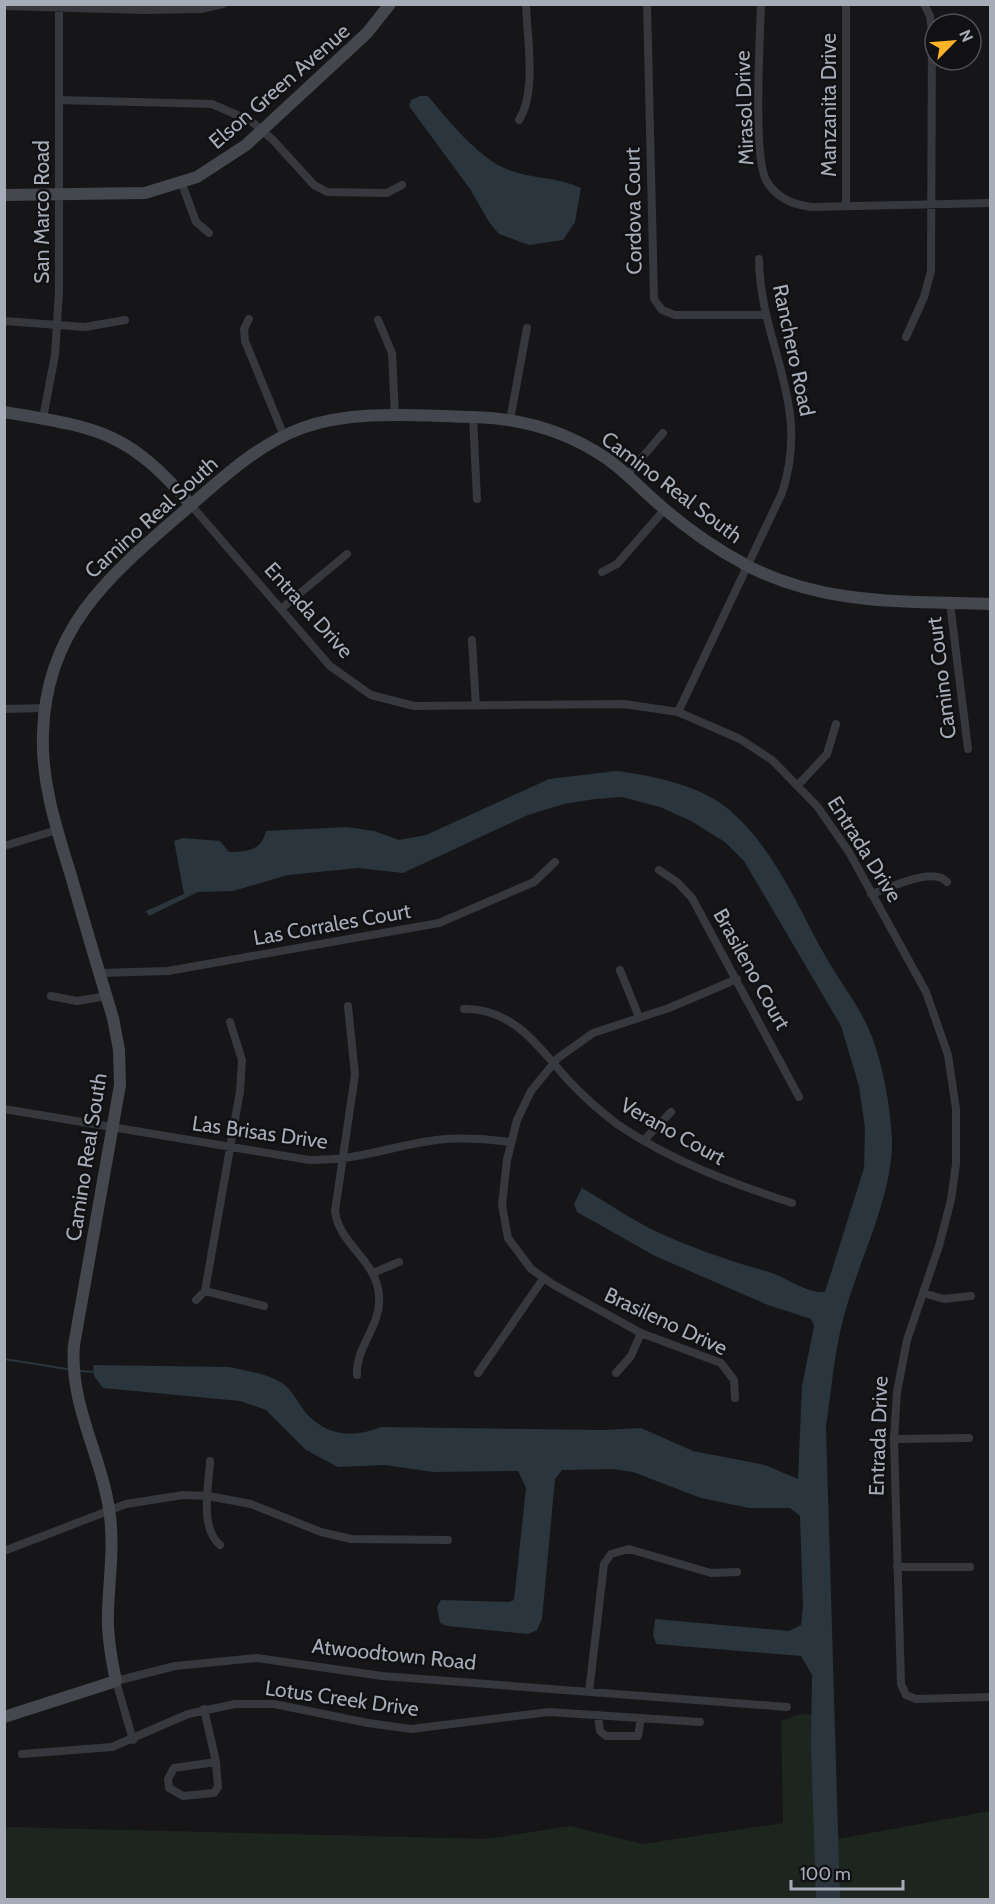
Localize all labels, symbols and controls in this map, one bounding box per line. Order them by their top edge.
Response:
north arrow [923,12,983,72]
street label: Elson Green Avenue [204,18,355,154]
text: N [955,27,977,45]
street label: Manzanita Drive [816,33,841,177]
street label: Mirasol Drive [729,50,758,166]
street label: San Marco Road [29,140,54,284]
street label: Cordova Court [619,147,647,275]
street label: Ranchero Road [768,282,820,418]
street label: Camino Real South [597,426,747,548]
street label: Camino Real South [79,451,223,583]
street label: Entrada Drive [259,557,359,663]
street label: Camino Court [921,616,961,740]
street label: Entrada Drive [823,791,908,907]
street label: Las Corrales Court [251,898,413,950]
street label: Brasileno Court [708,904,796,1034]
street label: Camino Real South [60,1071,112,1243]
street label: Verano Court [616,1092,730,1170]
street label: Las Brisas Drive [191,1110,330,1154]
street label: Brasileno Drive [601,1282,732,1361]
street label: Entrada Drive [863,1375,893,1497]
street label: Atwoodtown Road [311,1633,477,1675]
street label: Lotus Creek Drive [263,1675,421,1721]
scale bar [791,1853,904,1891]
text: 100 m [800,1863,851,1885]

